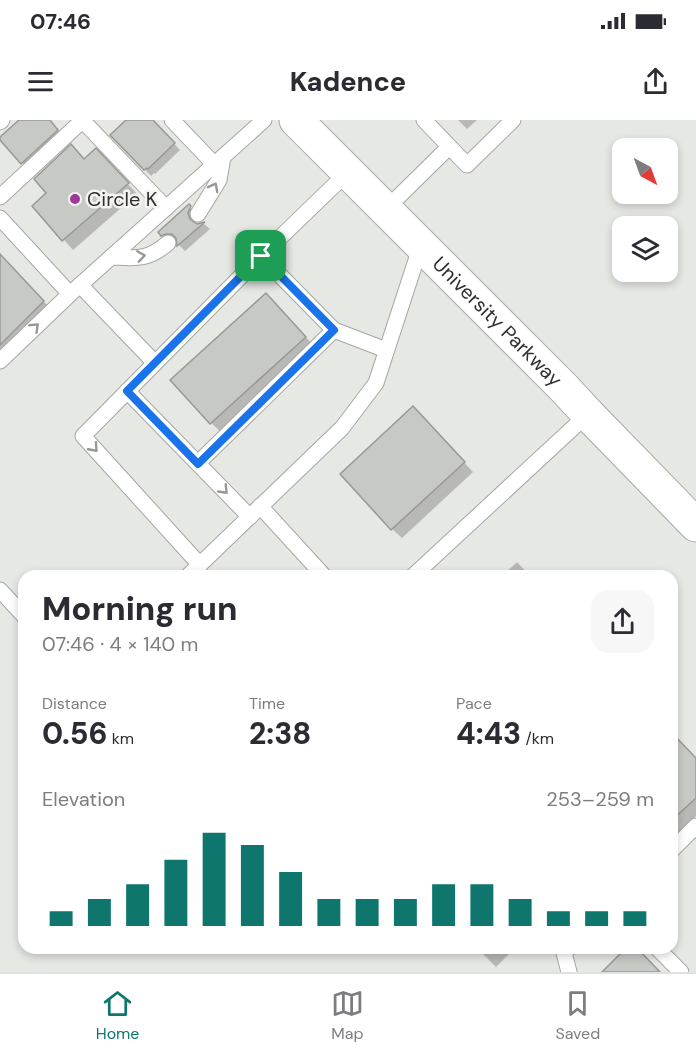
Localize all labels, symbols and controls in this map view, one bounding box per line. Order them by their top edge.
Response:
text: 07:46 [30,7,91,36]
text: Kadence [290,64,406,99]
icon: menu [24,65,57,98]
icon: share [639,65,672,98]
north arrow [612,138,678,204]
map controls [612,138,678,282]
one-way arrow [207,183,218,193]
place label: Circle K [87,186,158,212]
marker: Circle K [68,192,82,206]
button: layers [612,216,678,282]
pin [235,230,286,281]
icon: arrive [244,239,277,272]
one-way arrow [136,251,146,263]
street label: University Parkway [427,251,568,392]
one-way arrow [28,324,39,335]
one-way arrow [87,441,98,452]
one-way arrow [216,483,227,494]
text: Morning run [42,587,237,630]
button: share [591,590,654,653]
text: 07:46 · 4 × 140 m [42,631,198,657]
text: Distance [42,693,107,714]
text: Time [249,693,285,714]
text: Pace [456,693,492,714]
text: 0.56 [42,714,107,753]
text: 2:38 [249,714,311,753]
text: 4:43 [456,714,521,753]
text: km [107,728,134,749]
text: /km [521,728,554,749]
text: Elevation [42,786,125,812]
text: 253–259 m [546,786,654,812]
tab: Home [96,987,139,1044]
tab: Map [331,987,364,1044]
tab: Saved [555,987,600,1044]

